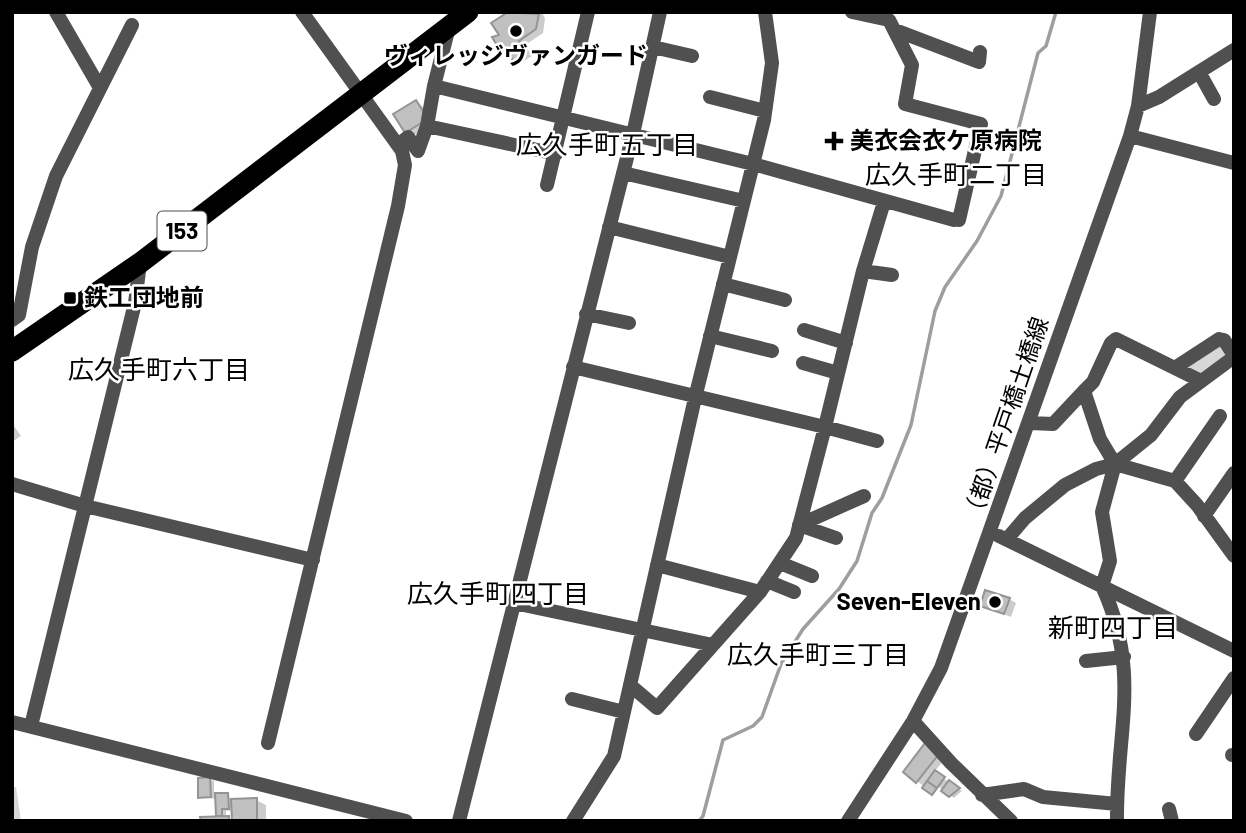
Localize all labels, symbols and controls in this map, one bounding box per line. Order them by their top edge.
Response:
marker: ヴィレッジヴァンガード [508,23,524,39]
place label: ヴィレッジヴァンガード [384,40,648,69]
place label: 美衣会衣ケ原病院 [850,125,1042,154]
district label: 広久手町五丁目 [516,128,698,159]
marker: 美衣会衣ケ原病院 [824,131,844,151]
district label: 広久手町二丁目 [865,158,1047,189]
road number: 153 [158,212,206,250]
place label: 鉄工団地前 [84,282,204,311]
marker: 鉄工団地前 [62,290,78,306]
street label: （都）平戸橋土橋線 [956,313,1053,526]
district label: 広久手町六丁目 [68,353,250,384]
district label: 広久手町四丁目 [407,577,589,608]
place label: Seven-Eleven [836,586,981,615]
marker: Seven-Eleven [987,594,1003,610]
district label: 新町四丁目 [1048,611,1178,642]
district label: 広久手町三丁目 [727,638,909,669]

